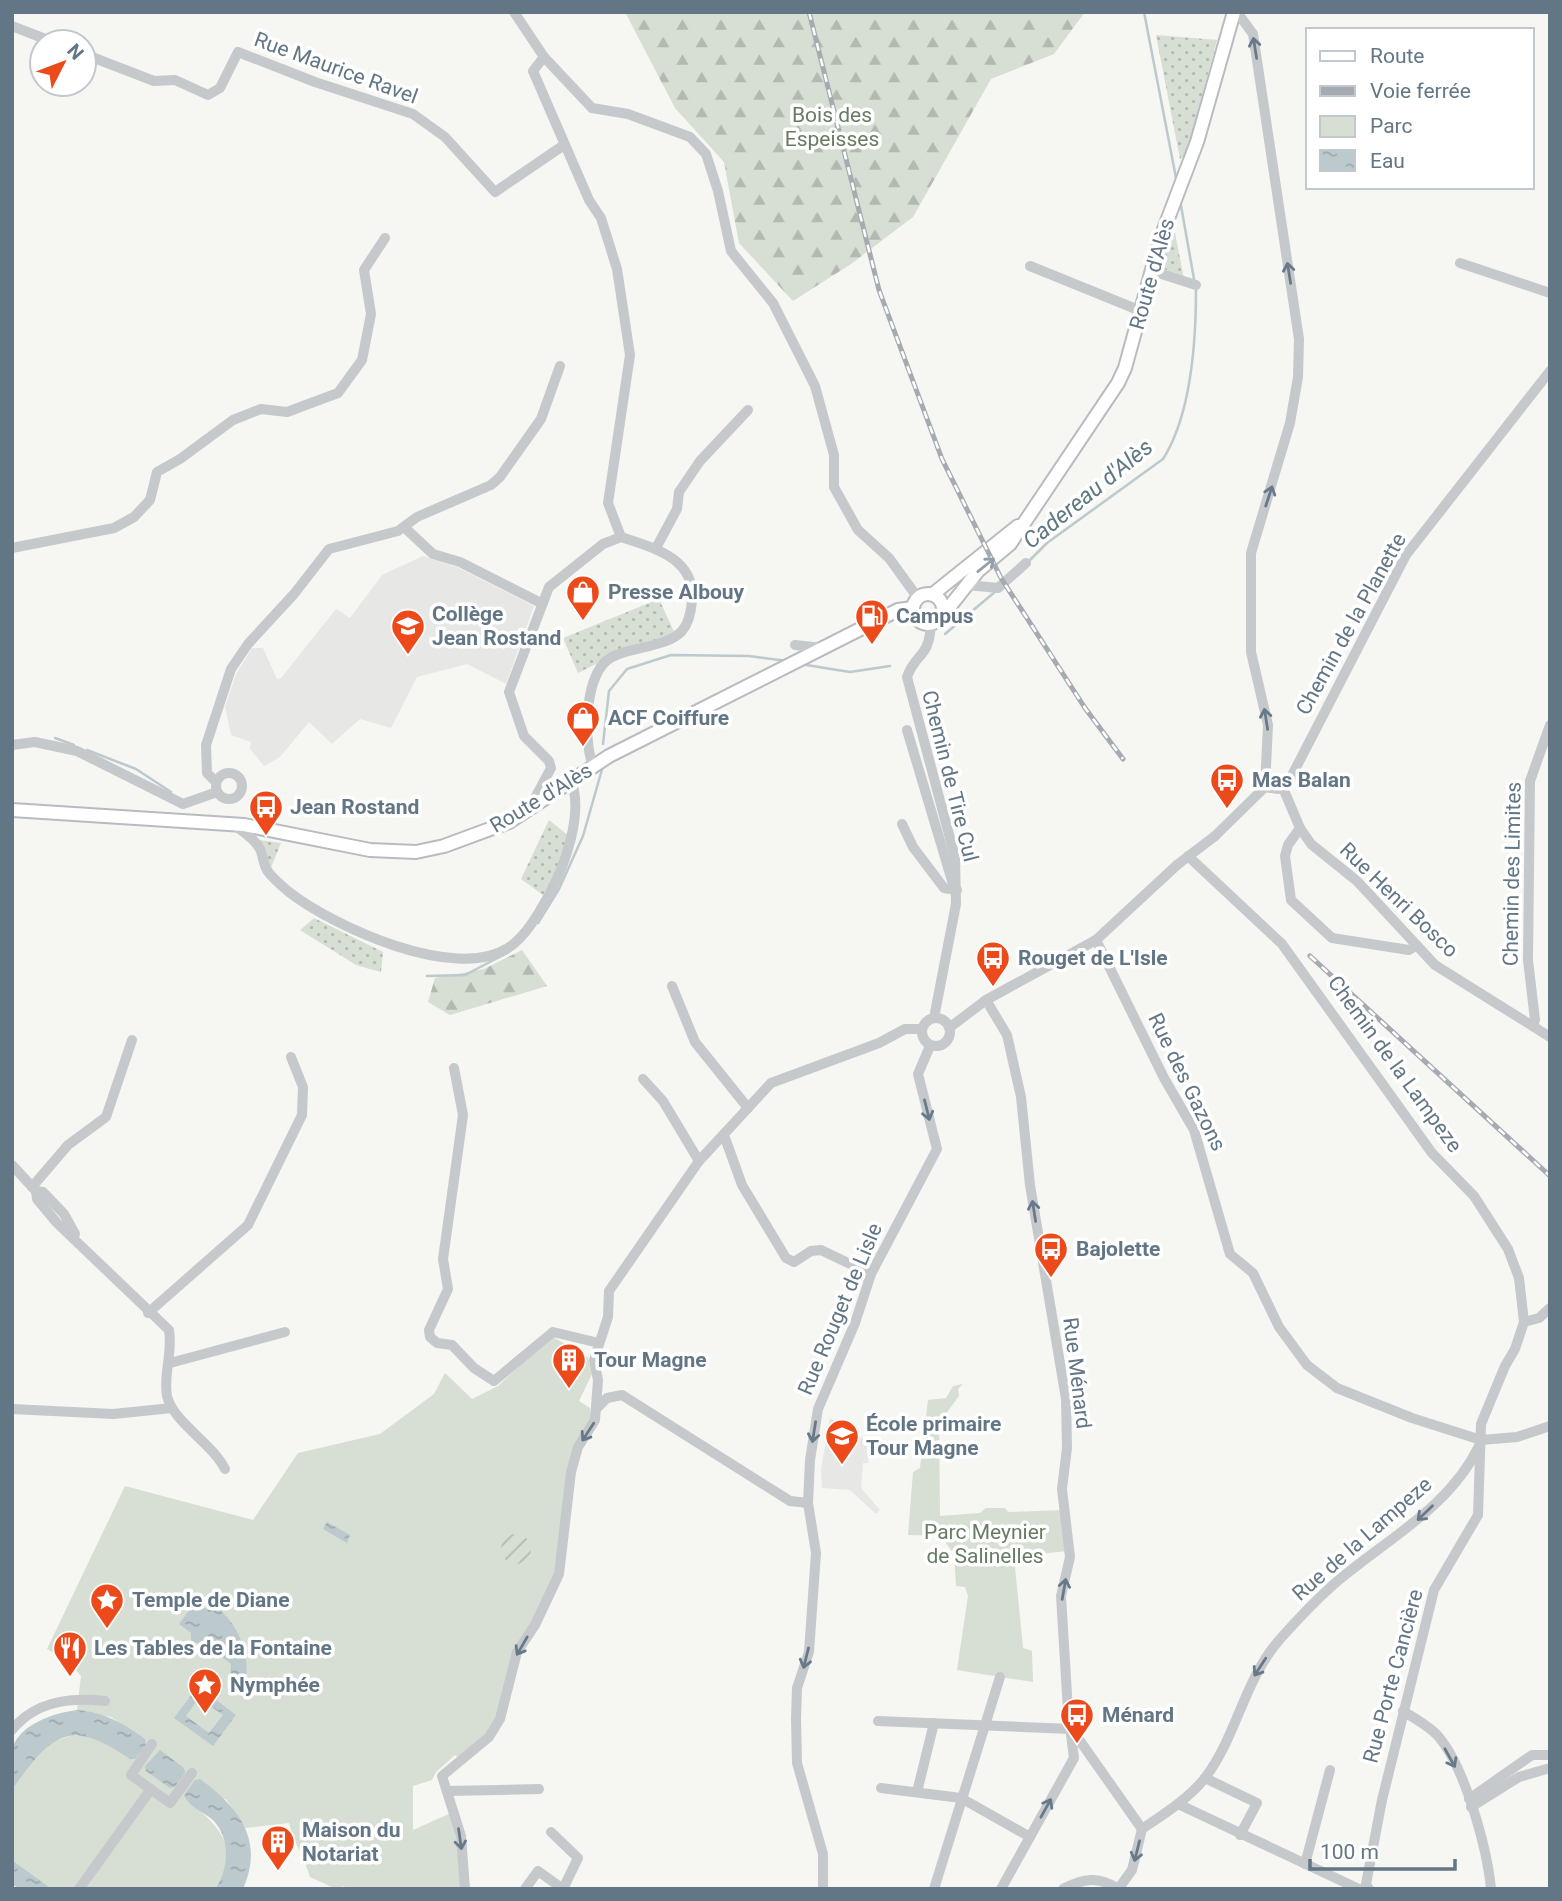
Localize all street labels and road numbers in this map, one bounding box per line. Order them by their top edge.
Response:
street label: Rue Maurice Ravel [251,27,421,109]
street label: Route d'Alès [1125,216,1179,332]
street label: Chemin de la Planette [1291,529,1411,719]
street label: Chemin de Tire Cul [917,688,983,864]
street label: Route d'Alès [486,758,596,838]
street label: Chemin des Limites [1498,782,1526,966]
street label: Rue Henri Bosco [1335,838,1463,962]
street label: Chemin de la Lampeze [1323,971,1467,1157]
street label: Rue des Gazons [1143,1009,1231,1155]
street label: Rue Rouget de Lisle [793,1220,887,1398]
street label: Rue Ménard [1058,1316,1096,1430]
street label: Rue de la Lampeze [1288,1472,1436,1606]
street label: Rue Porte Cancière [1358,1587,1428,1765]

